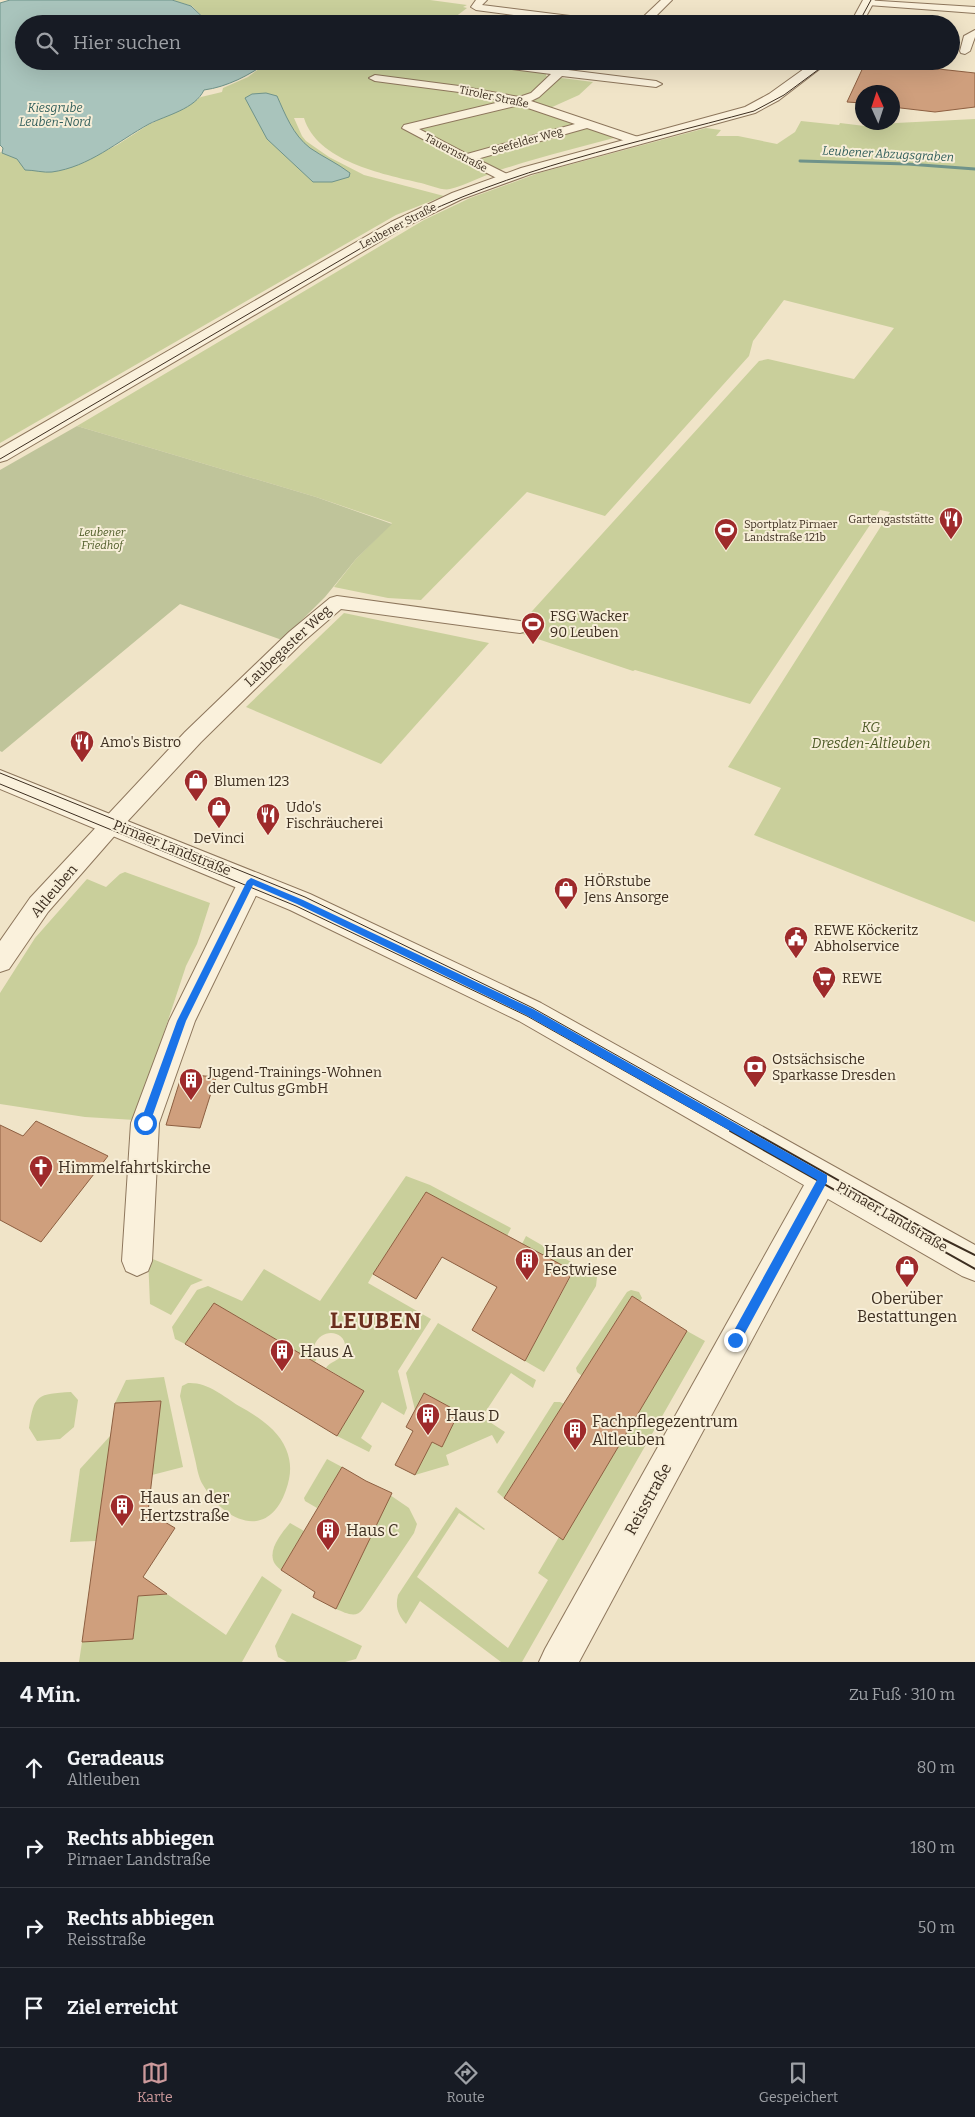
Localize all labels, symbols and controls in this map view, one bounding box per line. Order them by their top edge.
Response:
search box [15,15,960,70]
icon: search [33,29,61,57]
text: Hier suchen [73,31,181,54]
street label: Tiroler Straße [458,83,530,111]
north arrow [855,85,900,130]
water label: Kiesgrube Leuben-Nord [19,101,91,129]
street label: Seefelder Weg [490,125,564,157]
street label: Tauernstraße [422,131,490,175]
water label: Leubener Abzugsgraben [822,144,954,164]
street label: Leubener Straße [357,200,439,252]
restaurant icon: Gartengaststätte [938,506,964,540]
place label: Gartengaststätte [848,513,934,526]
sports icon: Sportplatz Pirnaer Landstraße 121b [713,517,739,551]
place label: Sportplatz Pirnaer Landstraße 121b [744,518,837,544]
park label: Leubener Friedhof [79,526,126,552]
street label: Laubegaster Weg [241,601,335,690]
place label: FSG Wacker 90 Leuben [550,608,628,641]
sports icon: FSG Wacker 90 Leuben [520,611,546,645]
park label: KG Dresden-Altleuben [812,719,930,752]
restaurant icon: Amo's Bistro [69,729,95,763]
place label: Amo's Bistro [100,734,181,751]
shop icon: Blumen 123 [183,768,209,802]
place label: Blumen 123 [214,773,290,790]
shop icon: DeVinci [206,795,232,829]
place label: Udo's Fischräucherei [286,799,383,832]
restaurant icon: Udo's Fischräucherei [255,802,281,836]
street label: Pirnaer Landstraße [111,817,233,879]
place label: DeVinci [194,830,244,847]
street label: Altleuben [27,861,81,921]
place label: HÖRstube Jens Ansorge [583,873,669,906]
shop icon: HÖRstube Jens Ansorge [553,876,579,910]
place label: REWE Köckeritz Abholservice [814,922,919,955]
public building icon: REWE Köckeritz Abholservice [783,925,809,959]
supermarket icon: REWE [811,965,837,999]
place label: REWE [842,970,882,987]
place label: Ostsächsische Sparkasse Dresden [772,1051,896,1084]
bank icon: Ostsächsische Sparkasse Dresden [742,1054,768,1088]
place label: Jugend-Trainings-Wohnen der Cultus gGmbH [207,1064,382,1097]
building icon: Jugend-Trainings-Wohnen der Cultus gGmbH [178,1067,204,1101]
route start [134,1112,157,1135]
church icon: Himmelfahrtskirche [28,1154,54,1188]
place label: Himmelfahrtskirche [58,1158,211,1177]
street label: Pirnaer Landstraße [833,1178,951,1256]
place label: Haus an der Festwiese [544,1242,633,1279]
building icon: Haus an der Festwiese [514,1247,540,1281]
shop icon: Oberüber Bestattungen [894,1254,920,1288]
place label: Oberüber Bestattungen [857,1289,957,1326]
district label: LEUBEN [330,1307,422,1334]
route end [724,1329,747,1352]
building icon: Haus A [269,1338,295,1372]
place label: Haus A [300,1342,354,1361]
building icon: Haus D [415,1402,441,1436]
place label: Haus D [446,1406,499,1425]
place label: Fachpflegezentrum Altleuben [592,1412,738,1449]
building icon: Fachpflegezentrum Altleuben [562,1417,588,1451]
street label: Reisstraße [621,1460,675,1538]
place label: Haus an der Hertzstraße [140,1488,229,1525]
building icon: Haus an der Hertzstraße [109,1493,135,1527]
building icon: Haus C [315,1517,341,1551]
place label: Haus C [346,1521,398,1540]
text: 4 Min. [20,1682,80,1708]
text: Zu Fuß · 310 m [849,1685,955,1704]
text: Geradeaus [67,1747,164,1770]
icon: ahead [20,1754,48,1782]
text: 80 m [917,1758,955,1777]
text: Altleuben [67,1770,140,1789]
text: Rechts abbiegen [67,1827,214,1850]
icon: right [20,1834,48,1862]
text: 180 m [910,1838,955,1857]
text: Pirnaer Landstraße [67,1850,211,1869]
text: Rechts abbiegen [67,1907,214,1930]
icon: right [20,1914,48,1942]
text: 50 m [918,1918,955,1937]
text: Reisstraße [67,1930,146,1949]
icon: arrive [20,1994,48,2022]
text: Ziel erreicht [67,1996,178,2019]
tab: Karte [137,2059,173,2106]
tab: Route [447,2059,485,2106]
tab: Gespeichert [759,2059,838,2106]

